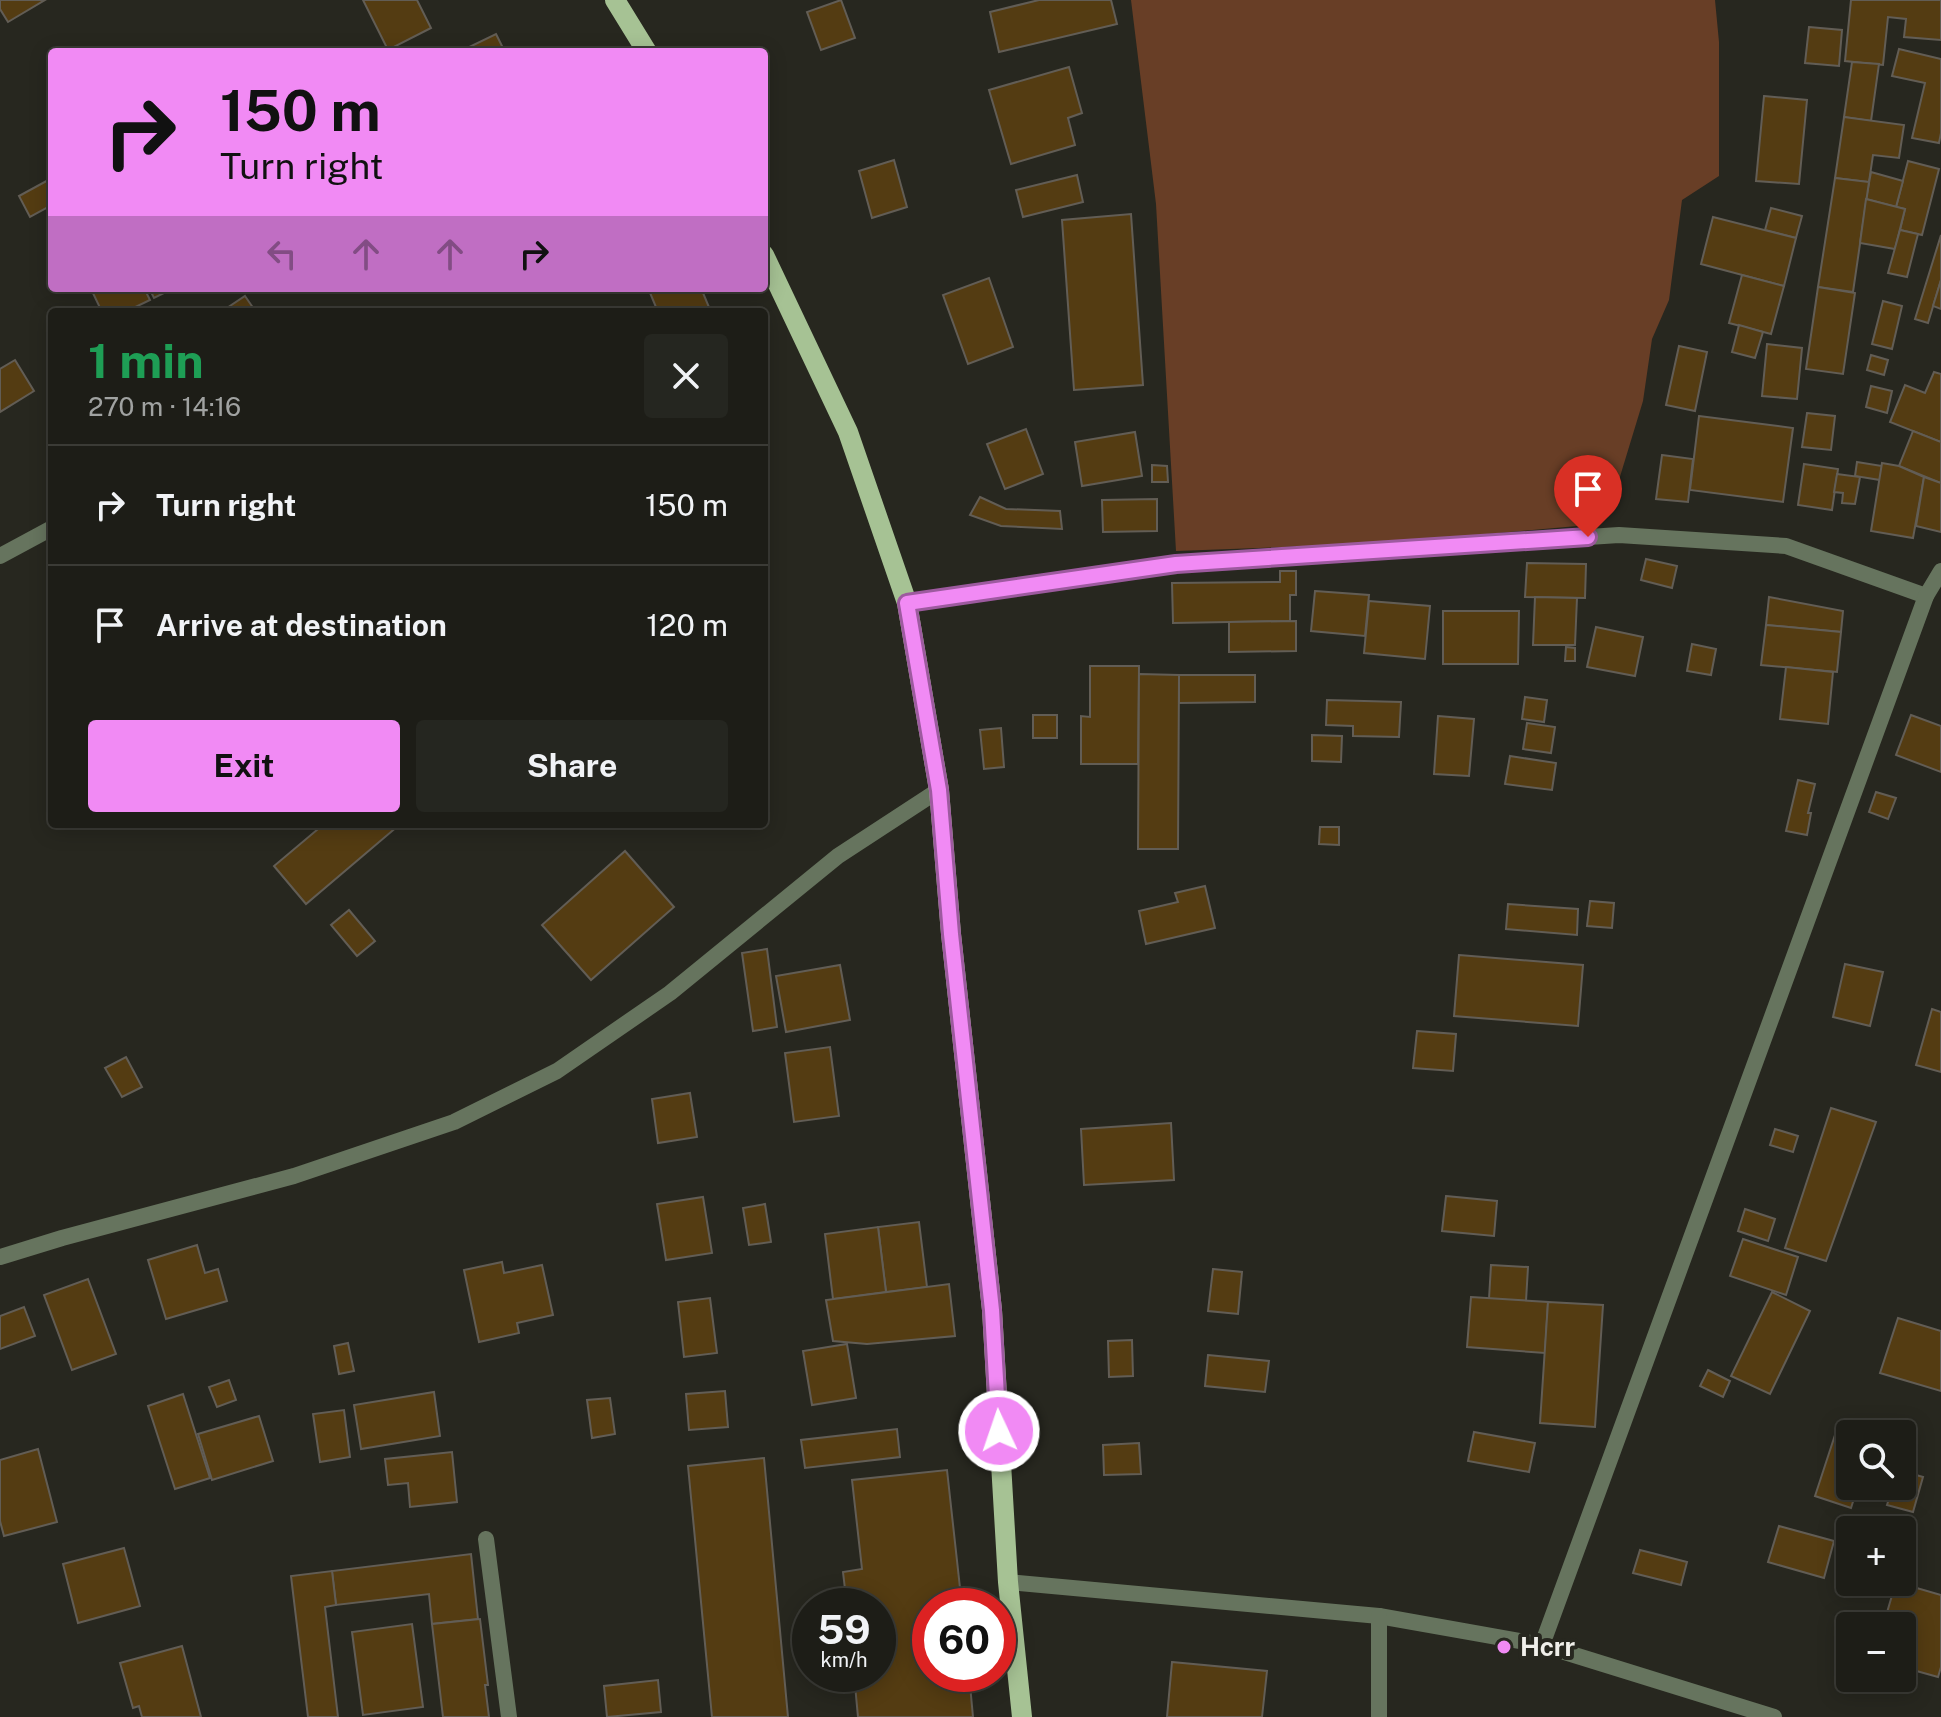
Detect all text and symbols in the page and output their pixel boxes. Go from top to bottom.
text: 150 m [220,78,381,144]
icon: right [88,80,192,184]
text: Turn right [220,145,383,187]
icon: left [260,232,304,276]
icon: ahead [344,232,388,276]
icon: ahead [428,232,472,276]
icon: right [512,232,556,276]
text: 1 min [88,332,204,389]
button: close [644,334,728,418]
text: 270 m · 14:16 [88,391,241,422]
pin [1554,455,1622,537]
icon: arrive [1566,467,1610,511]
icon: right [88,483,132,527]
text: Turn right [156,487,296,523]
text: 150 m [645,487,728,523]
icon: arrive [88,603,132,647]
text: Arrive at destination [156,607,447,643]
text: 120 m [646,607,728,643]
button: Exit [88,720,400,812]
button: Share [416,720,728,812]
position arrow [957,1389,1041,1473]
map controls [1836,1420,1916,1692]
button: search [1836,1420,1916,1500]
button: + [1836,1516,1916,1596]
speed limit sign: 60 [912,1588,1016,1692]
text: 59 [817,1606,871,1653]
button: − [1836,1612,1916,1692]
place label: Hcrr [1520,1631,1576,1662]
marker: Hcrr [1495,1638,1513,1656]
text: km/h [820,1648,868,1672]

